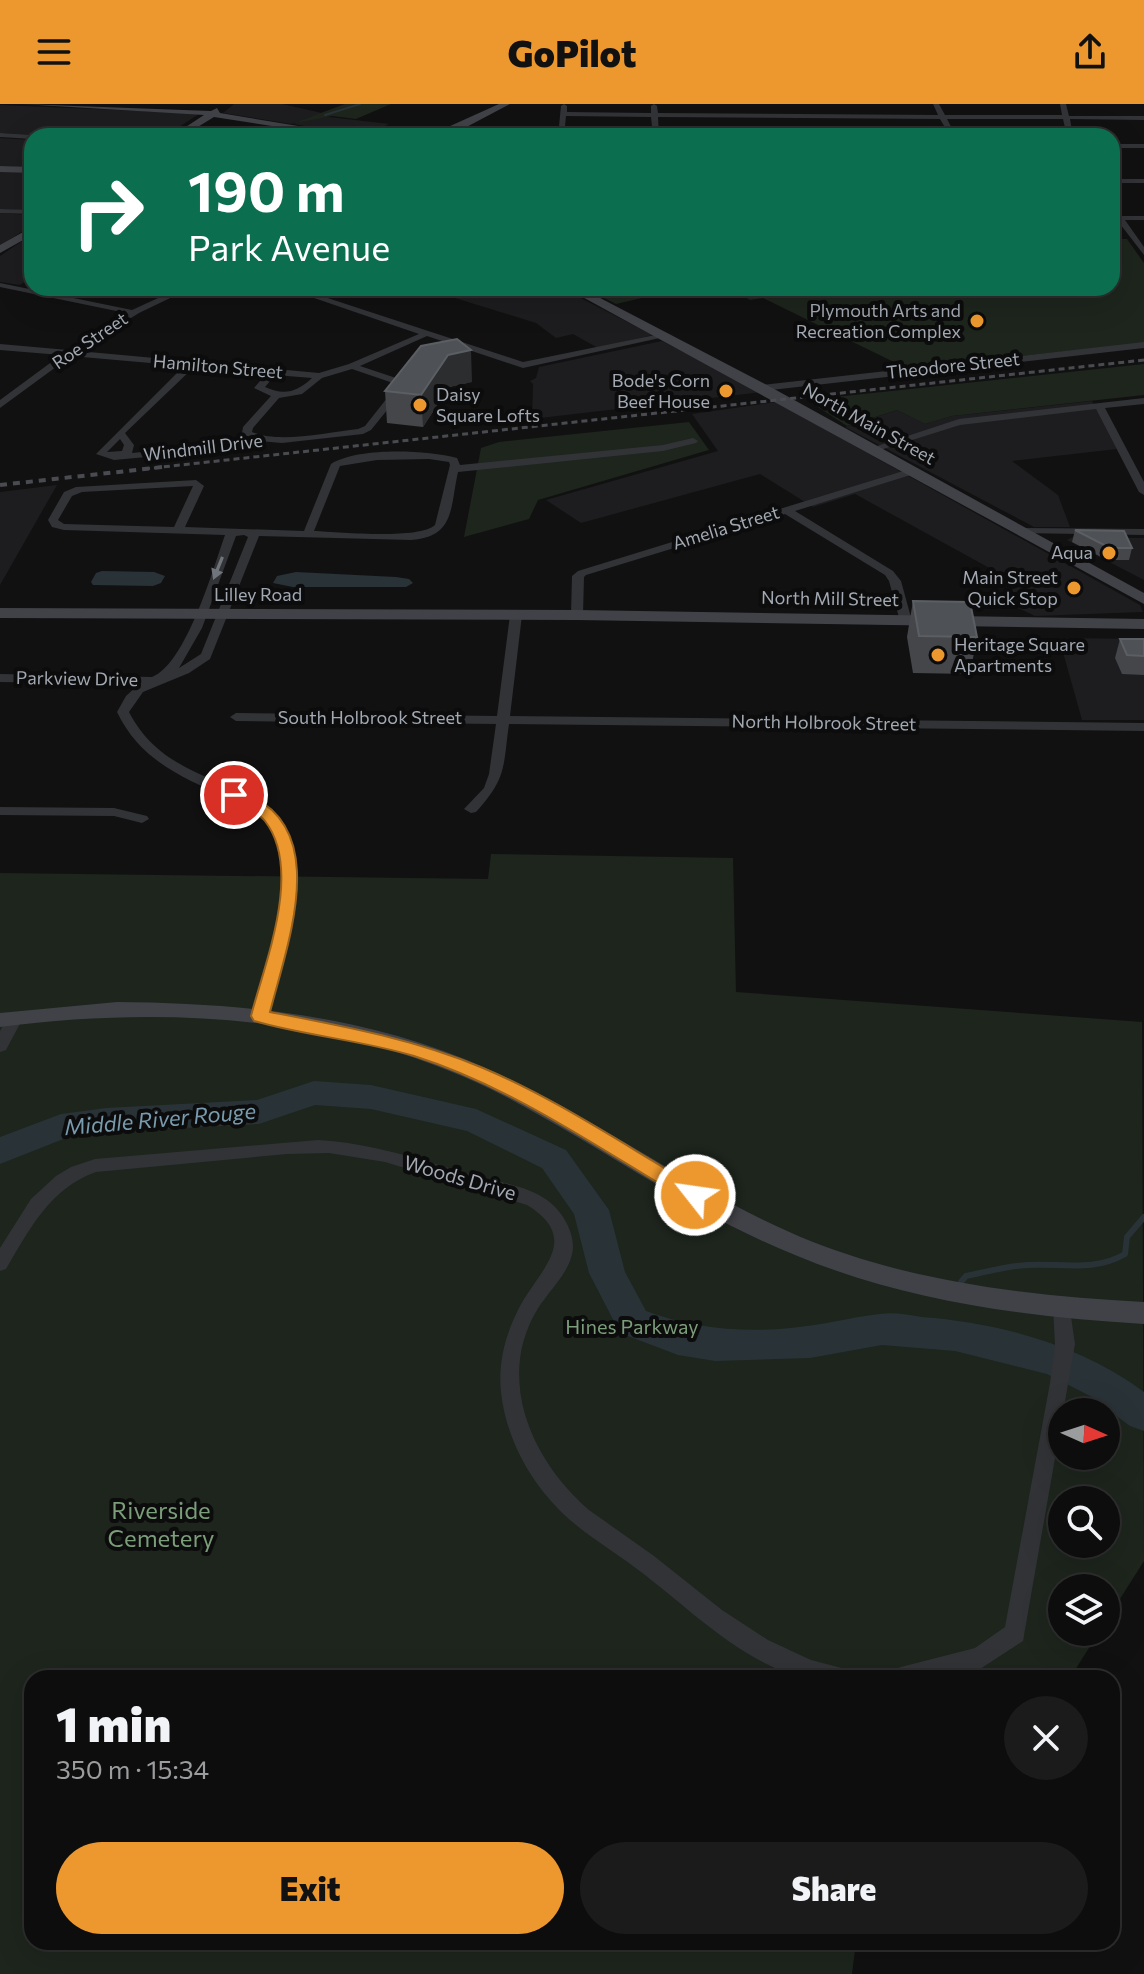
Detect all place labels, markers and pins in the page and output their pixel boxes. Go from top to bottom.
place label: Plymouth Arts and Recreation Complex [796,299,961,342]
marker: Plymouth Arts and Recreation Complex [968,312,986,330]
place label: Bode's Corn Beef House [612,369,710,412]
marker: Bode's Corn Beef House [717,382,735,400]
place label: Daisy Square Lofts [436,383,540,426]
marker: Daisy Square Lofts [411,396,429,414]
place label: Aqua [1051,541,1093,563]
marker: Aqua [1100,544,1118,562]
place label: Main Street Quick Stop [962,566,1058,609]
marker: Main Street Quick Stop [1065,579,1083,597]
place label: Heritage Square Apartments [954,633,1085,676]
marker: Heritage Square Apartments [929,646,947,664]
pin [200,761,268,829]

